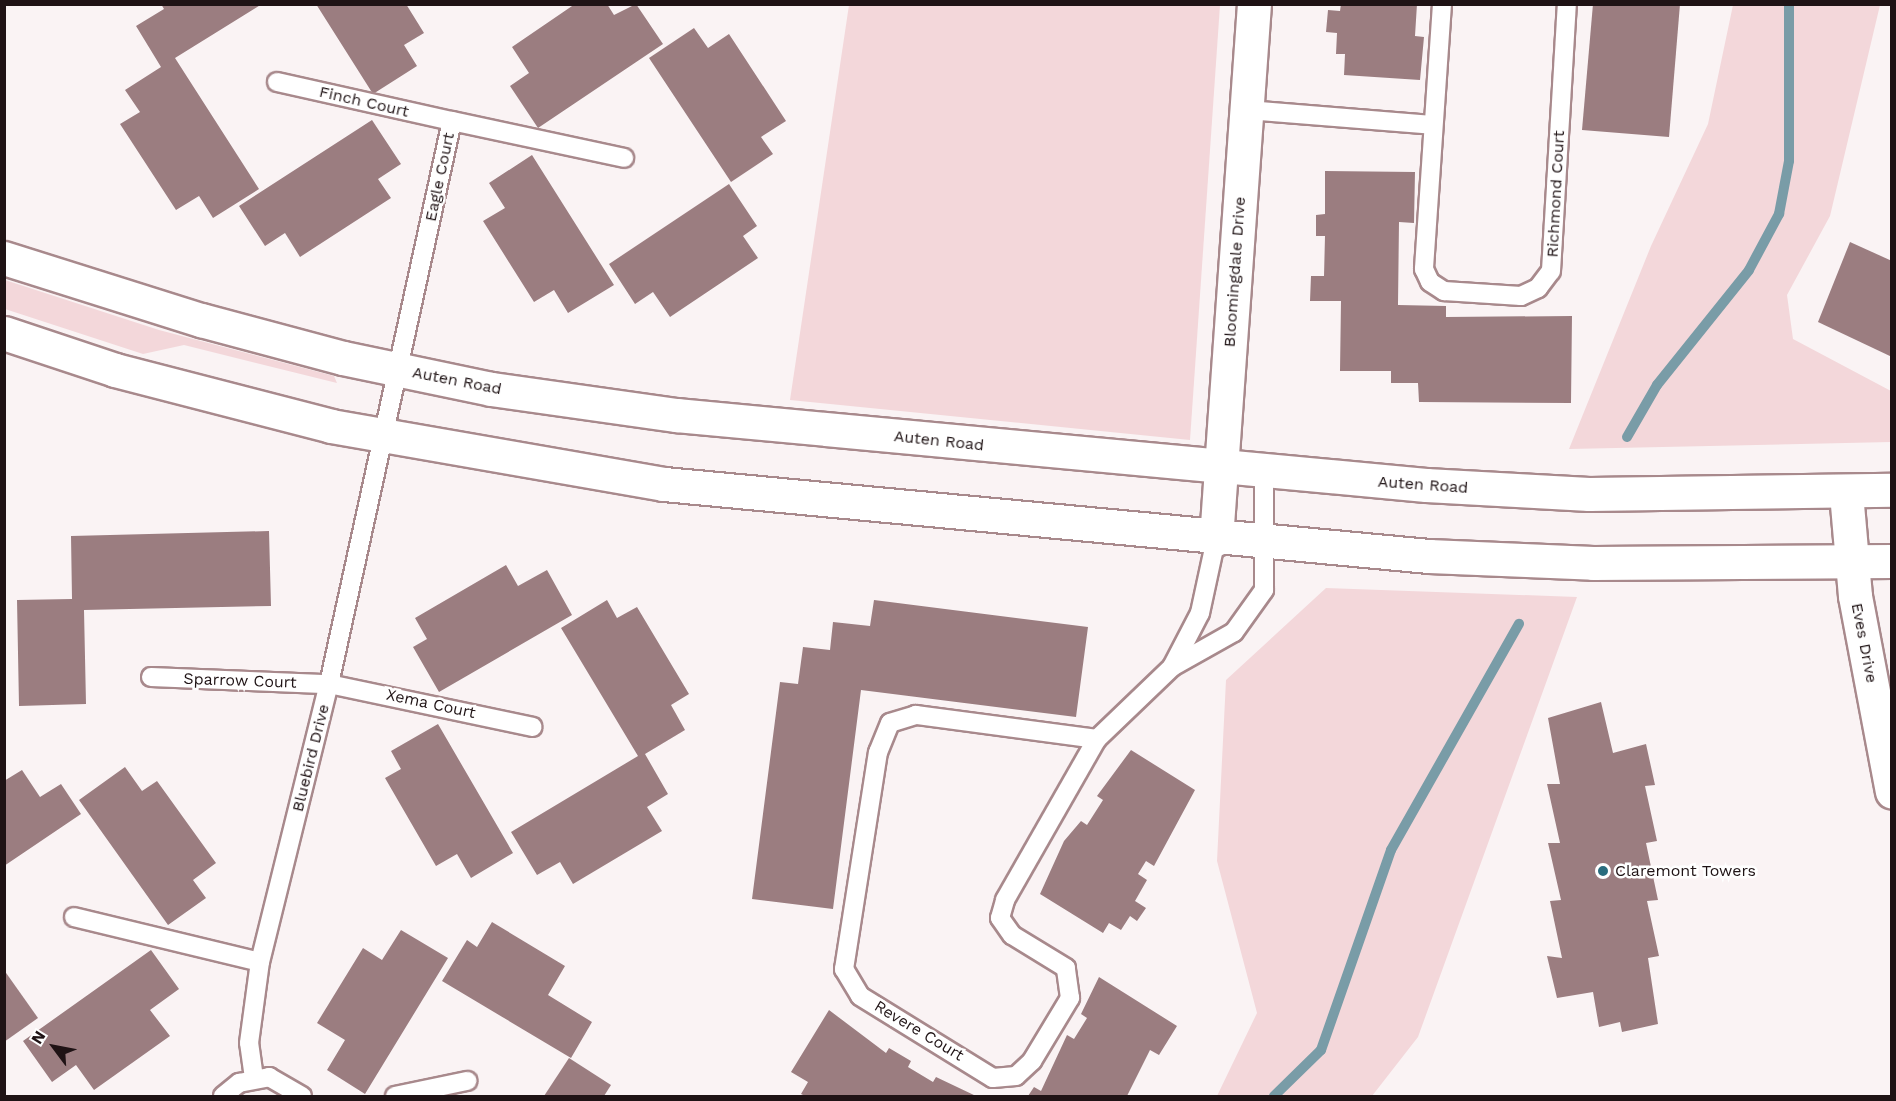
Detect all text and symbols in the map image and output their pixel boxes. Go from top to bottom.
street label: Finch Court [317,82,411,122]
street label: Richmond Court [1543,130,1569,258]
street label: Eagle Court [421,131,459,223]
street label: Bloomingdale Drive [1220,196,1250,348]
street label: Auten Road [411,363,503,399]
street label: Auten Road [893,427,985,455]
street label: Auten Road [1377,472,1469,498]
street label: Eves Drive [1847,601,1881,685]
street label: Sparrow Court [183,669,297,693]
street label: Xema Court [384,685,478,723]
street label: Bluebird Drive [288,702,334,814]
place label: Claremont Towers [1615,861,1756,881]
marker: Claremont Towers [1596,864,1610,878]
street label: Revere Court [871,997,967,1065]
north arrow [24,1017,84,1077]
text: N [27,1027,50,1047]

